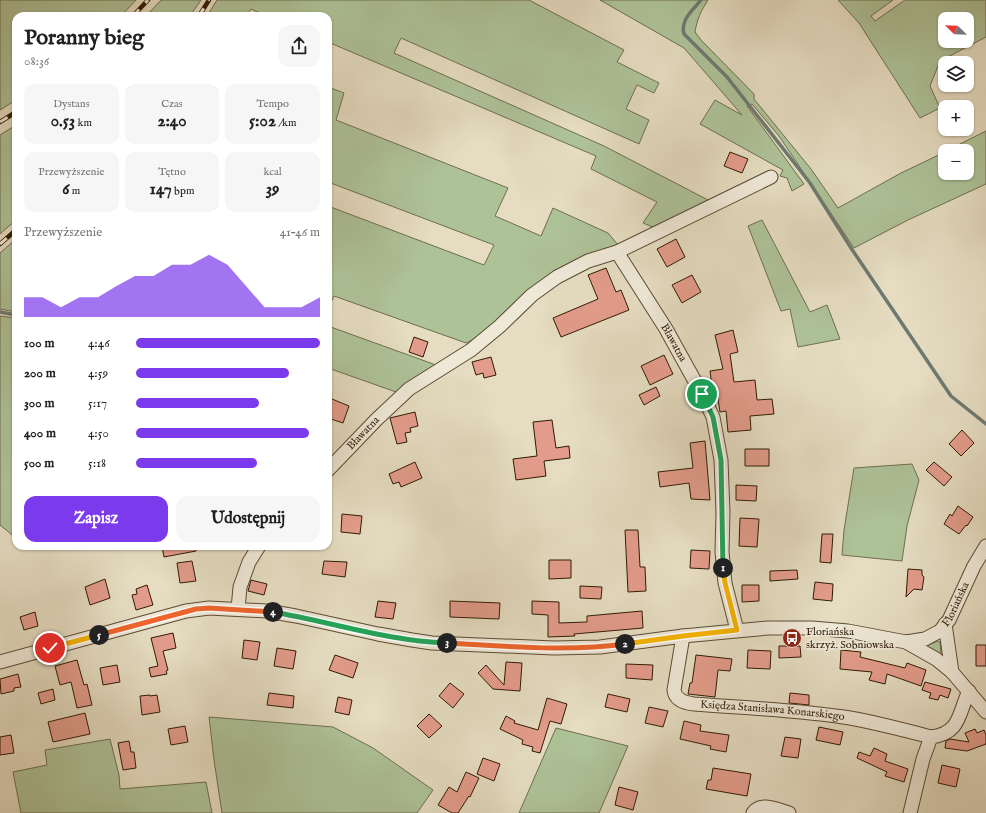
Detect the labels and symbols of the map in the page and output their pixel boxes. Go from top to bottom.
north arrow [938,12,974,48]
street label: Bławatna [657,321,690,364]
pin [685,377,719,411]
street label: Bławatna [344,413,383,453]
pin: 1 [713,558,733,578]
street label: Floriańska [939,580,973,630]
pin: 4 [263,602,283,622]
pin: 5 [89,625,109,645]
place label: Floriańska skrzyż. Sobniowska [806,625,894,652]
bus stop icon: Floriańska skrzyż. Sobniowska [781,627,803,649]
pin [33,631,67,665]
pin: 3 [437,633,457,653]
pin: 2 [615,634,635,654]
street label: Księdza Stanisława Konarskiego [700,697,846,724]

